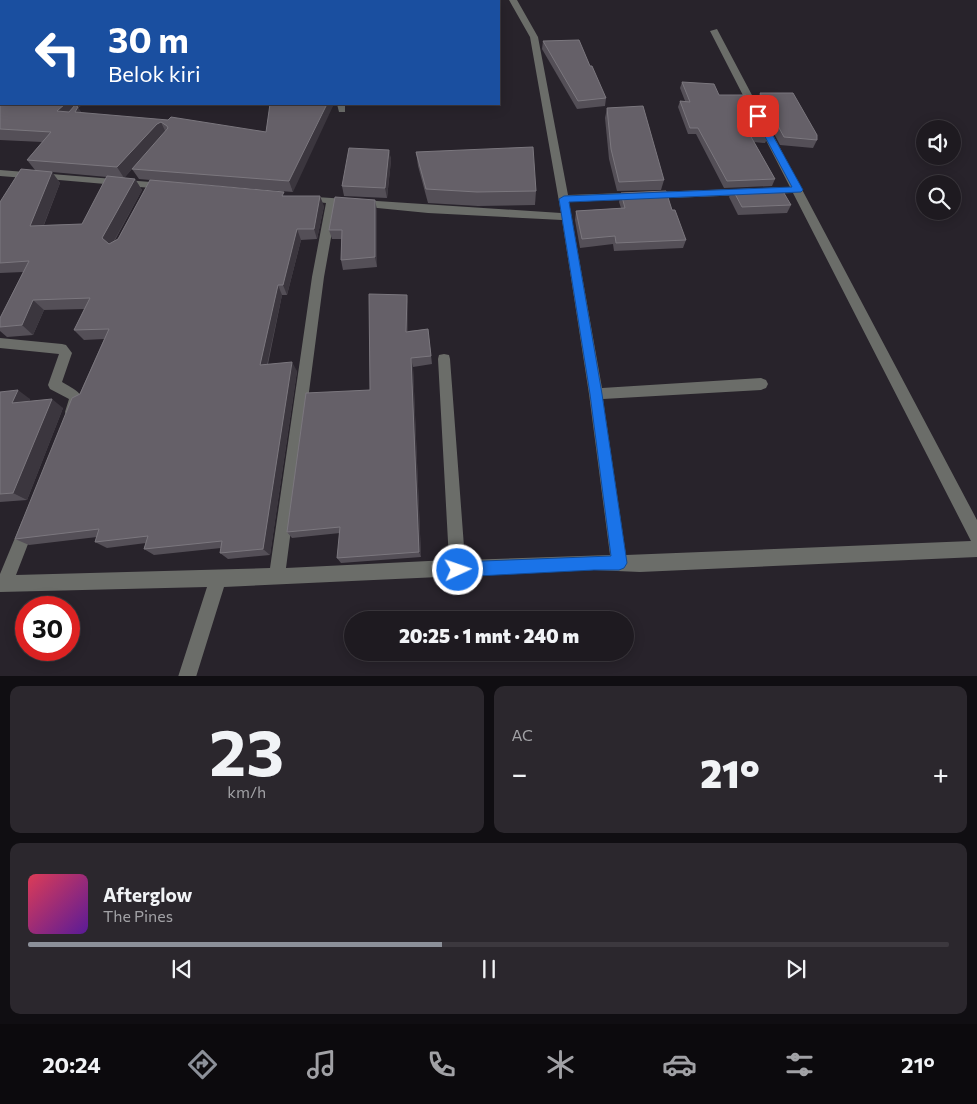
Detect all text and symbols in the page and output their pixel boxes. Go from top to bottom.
text: 30 m [108,17,189,60]
icon: left [25,20,90,85]
text: Belok kiri [108,60,201,87]
pin [737,95,779,137]
icon: arrive [744,102,772,130]
map controls [916,120,961,220]
button: sound [916,120,961,165]
button: search [916,175,961,220]
position arrow [431,543,483,595]
speed limit sign: 30 [15,596,80,661]
text: 20:25 · 1 mnt · 240 m [399,624,579,647]
text: 23 [209,710,284,789]
text: AC [512,725,533,744]
text: 21° [700,749,760,796]
text: − [512,756,527,790]
text: + [933,756,949,790]
text: km/h [227,782,266,801]
text: Afterglow [103,883,192,906]
text: The Pines [103,906,173,925]
icon: previous [168,955,196,983]
icon: pause [475,955,503,983]
icon: next [782,955,810,983]
icon: directions [185,1047,220,1082]
icon: music [304,1047,339,1082]
icon: phone [424,1047,459,1082]
icon: climate [543,1047,578,1082]
icon: car [662,1047,697,1082]
icon: filters [782,1047,817,1082]
text: 20:24 [42,1051,101,1078]
text: 21° [901,1051,935,1078]

